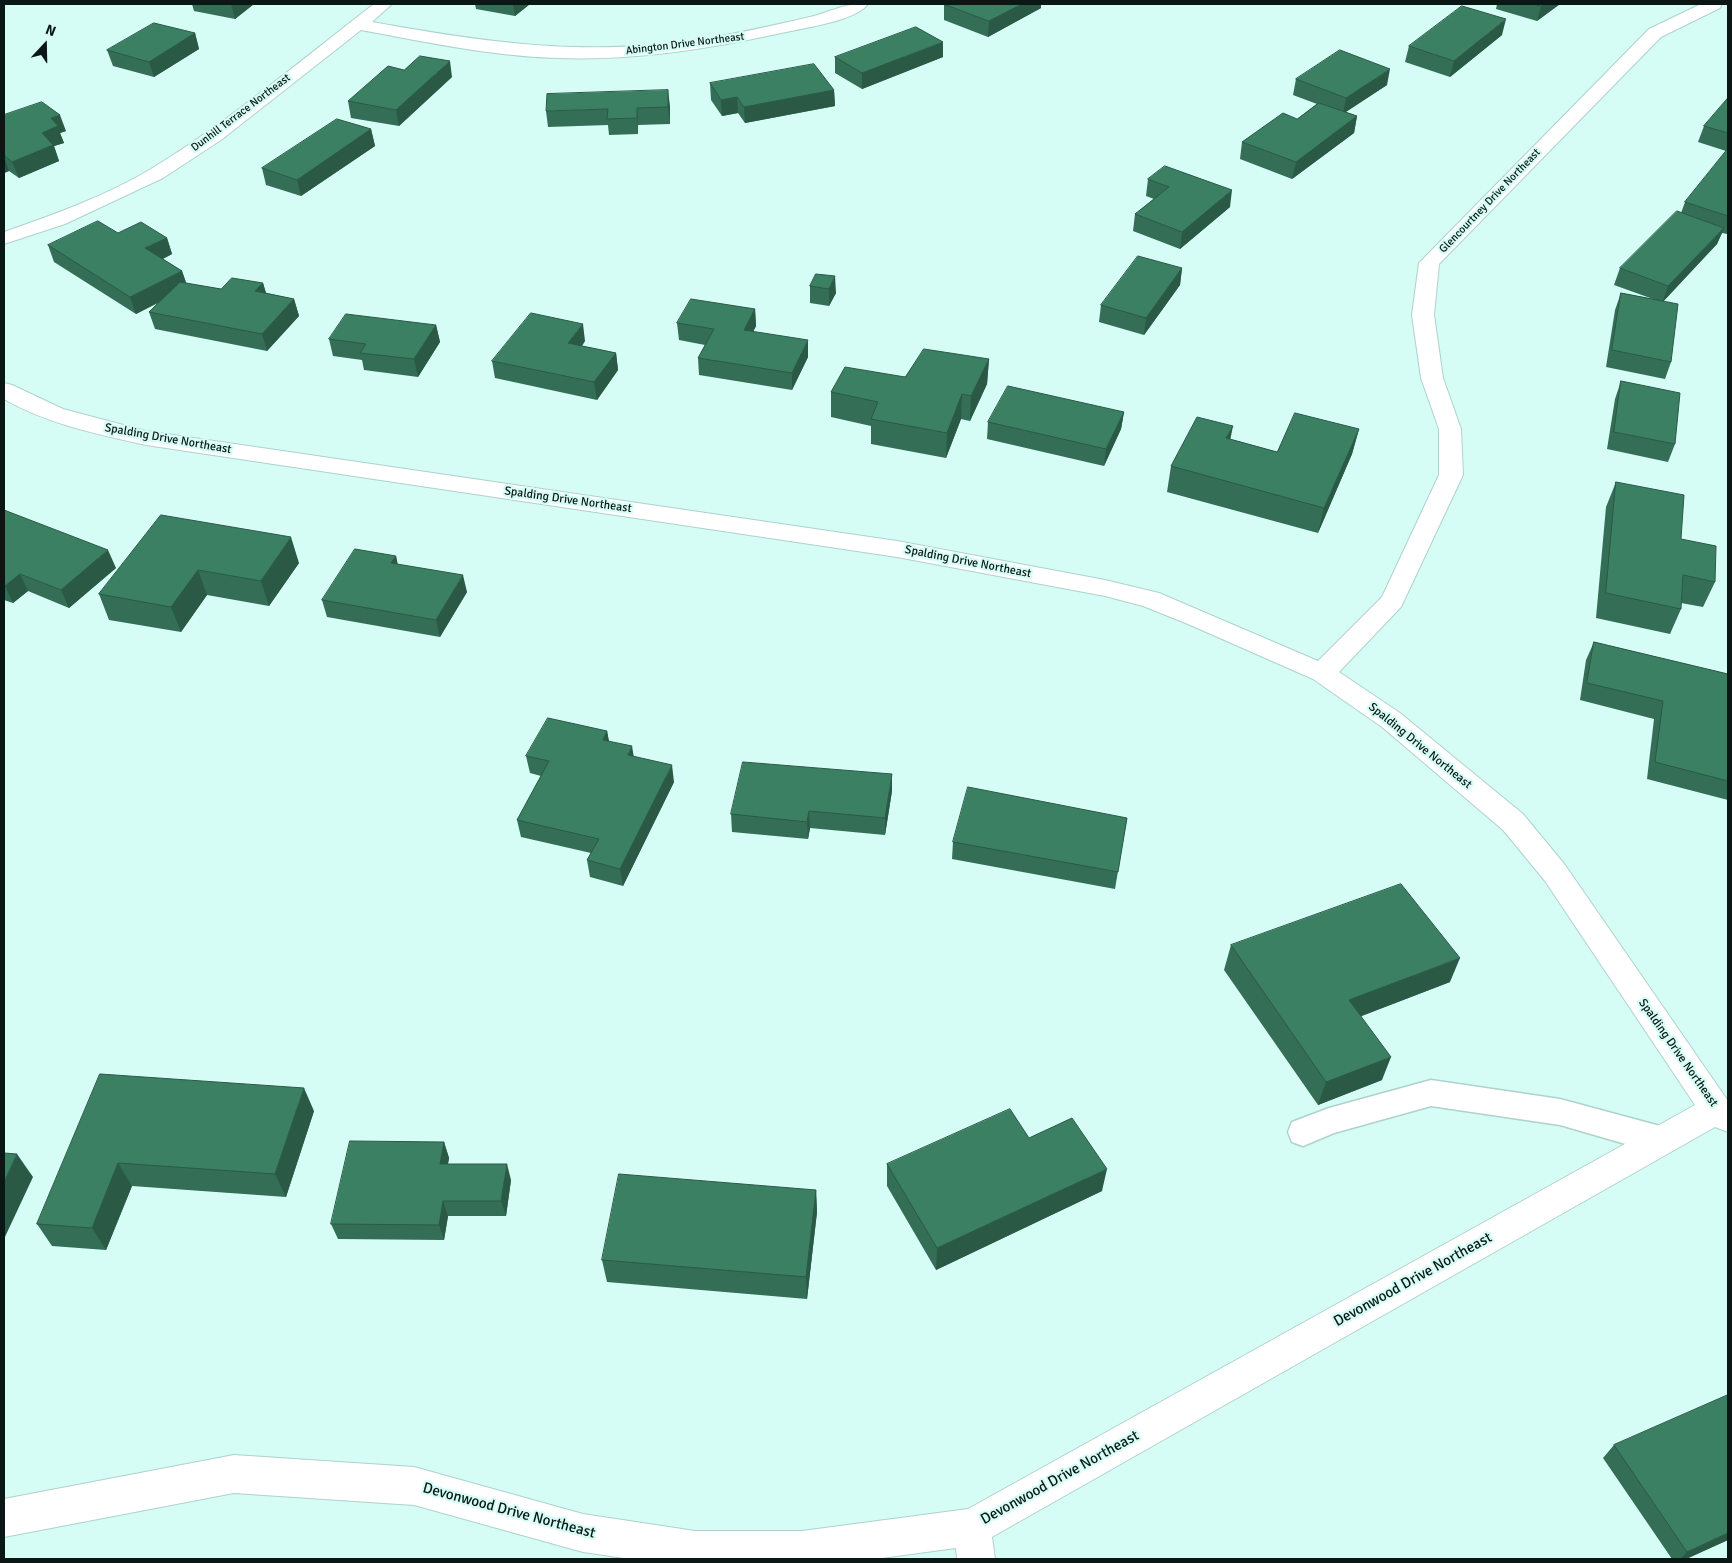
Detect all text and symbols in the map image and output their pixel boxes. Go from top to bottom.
north arrow [20,20,70,70]
text: N [43,21,58,40]
street label: Abington Drive Northeast [625,30,745,58]
street label: Dunhill Terrace Northeast [189,71,293,155]
street label: Glencourtney Drive Northeast [1437,146,1543,256]
street label: Spalding Drive Northeast [103,421,233,457]
street label: Spalding Drive Northeast [503,484,633,516]
street label: Spalding Drive Northeast [904,543,1032,581]
street label: Spalding Drive Northeast [1366,700,1474,792]
street label: Spalding Drive Northeast [1635,996,1721,1110]
street label: Devonwood Drive Northeast [1331,1229,1495,1331]
street label: Devonwood Drive Northeast [978,1427,1142,1529]
street label: Devonwood Drive Northeast [421,1479,597,1543]

